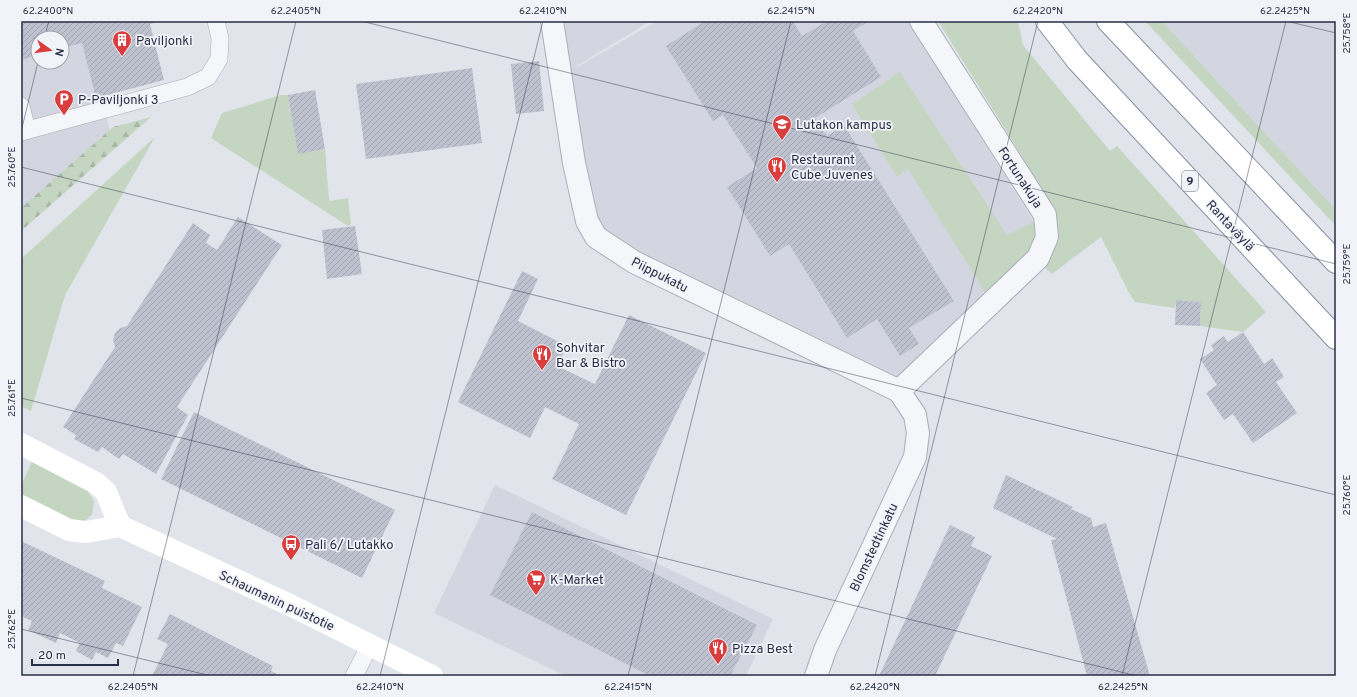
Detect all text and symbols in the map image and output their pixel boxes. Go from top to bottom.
text: 62.2400°N [23,5,73,18]
text: 62.2405°N [271,5,321,18]
text: 62.2410°N [519,5,567,18]
text: 62.2415°N [767,5,815,18]
text: 62.2420°N [1013,5,1063,18]
text: 62.2425°N [1260,5,1310,18]
text: 25.758°E [1341,12,1354,54]
building icon: Paviljonki [111,29,133,57]
north arrow [30,30,70,70]
place label: Paviljonki [136,34,193,50]
text: N [51,47,66,58]
parking icon: P-Paviljonki 3 [53,88,75,116]
place label: P-Paviljonki 3 [78,93,159,109]
school or university icon: Lutakon kampus [771,113,793,141]
place label: Lutakon kampus [796,118,892,134]
street label: Fortunakuja [994,145,1045,212]
text: 25.760°E [6,147,19,187]
place label: Restaurant Cube Juvenes [791,153,873,184]
restaurant icon: Restaurant Cube Juvenes [766,155,788,183]
road number: 9 [1182,171,1198,191]
street label: Rantaväylä [1202,197,1257,255]
text: 25.759°E [1341,244,1354,284]
street label: Piippukatu [628,255,690,297]
place label: Sohvitar Bar & Bistro [556,341,626,372]
restaurant icon: Sohvitar Bar & Bistro [531,343,553,371]
text: 25.761°E [6,379,19,417]
text: 25.760°E [1341,475,1354,515]
street label: Blomstedtinkatu [847,501,902,595]
bus stop icon: Pali 6/ Lutakko [280,533,302,561]
place label: Pali 6/ Lutakko [305,538,394,554]
street label: Schaumanin puistotie [216,568,336,636]
supermarket icon: K-Market [525,568,547,596]
place label: K-Market [550,573,604,589]
text: 25.762°E [6,609,19,649]
restaurant icon: Pizza Best [707,637,729,665]
scale bar [32,641,118,667]
place label: Pizza Best [732,642,793,658]
text: 20 m [38,648,66,664]
text: 62.2405°N [108,681,158,694]
text: 62.2410°N [356,681,404,694]
text: 62.2415°N [604,681,652,694]
text: 62.2420°N [850,681,900,694]
text: 62.2425°N [1098,681,1148,694]

